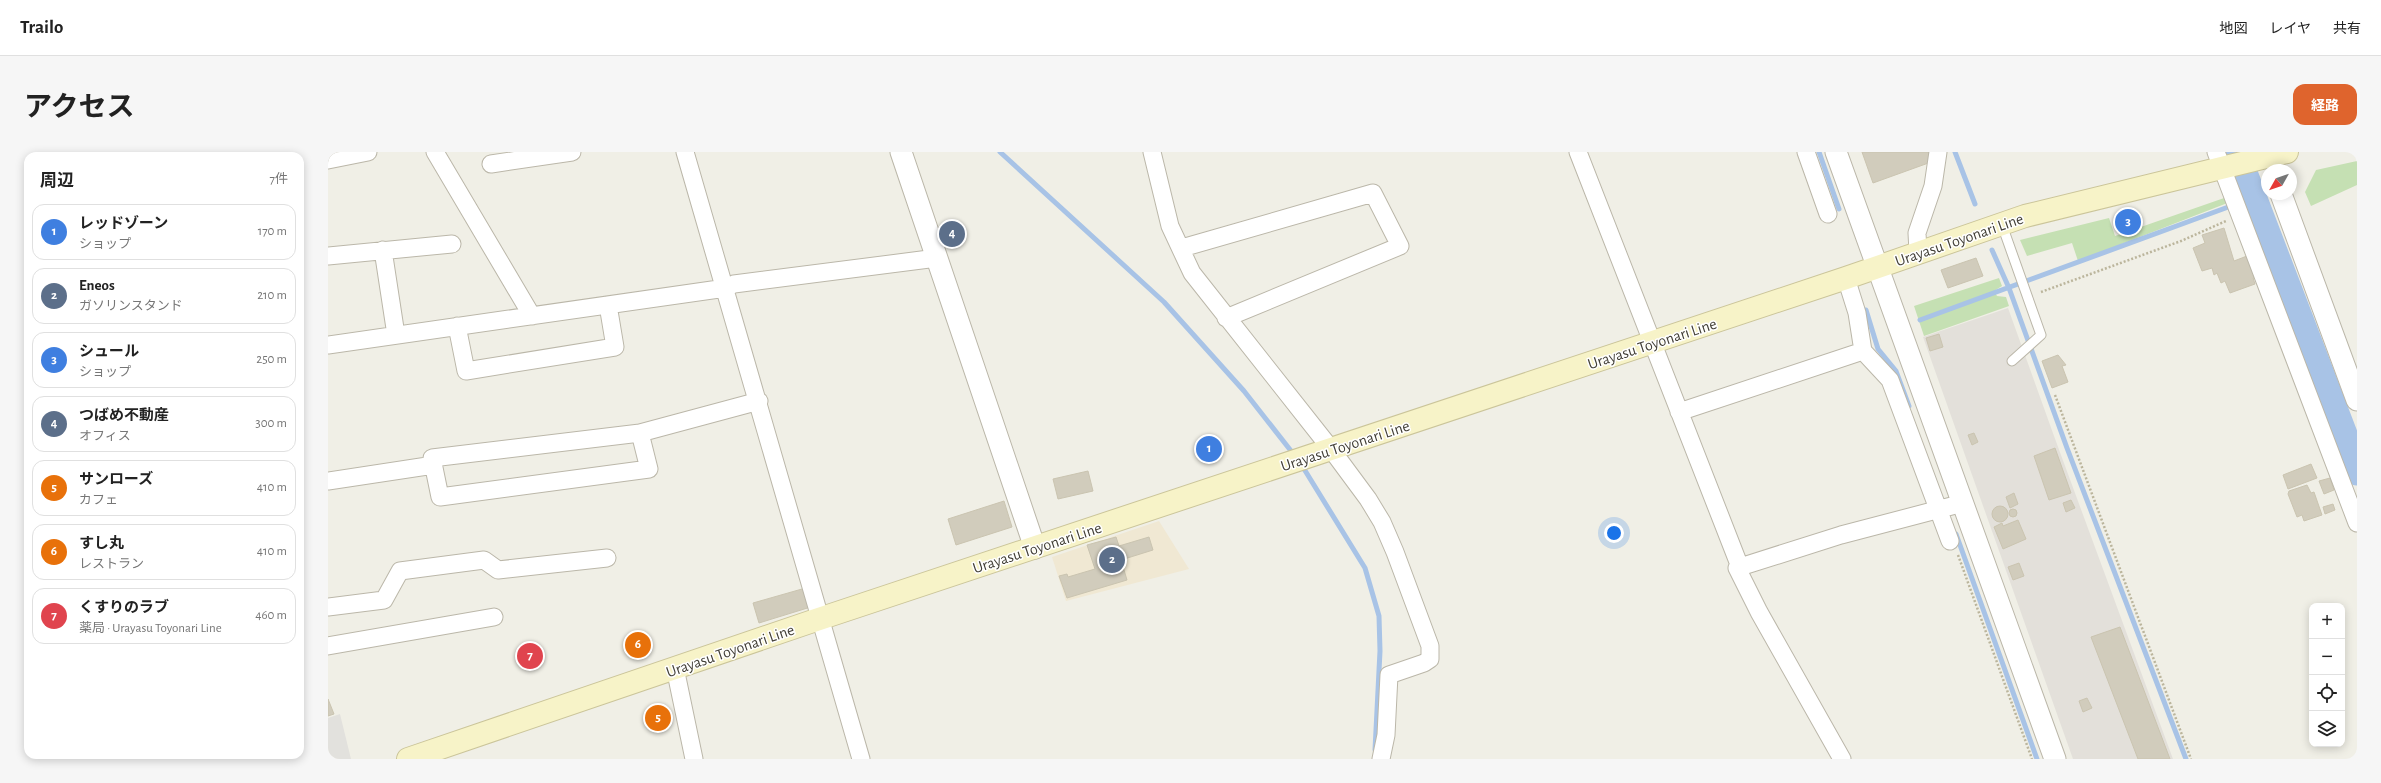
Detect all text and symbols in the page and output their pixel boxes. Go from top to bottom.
text: Trailo [20,18,63,37]
text: 地図 [2219,22,2247,36]
text: レイヤ [2269,22,2311,36]
text: 共有 [2333,22,2361,36]
button: 経路 [2293,84,2357,125]
text: アクセス [24,94,135,122]
north arrow [2261,164,2297,200]
text: 周辺 [40,172,74,189]
text: 7件 [270,173,288,186]
pin: 3 [2115,207,2141,237]
street label: Urayasu Toyonari Line [1893,210,2026,270]
text: レッドゾーン [79,216,168,231]
pin: 4 [939,219,965,249]
text: 1 [52,225,56,238]
text: 170 m [258,225,287,238]
text: ショップ [79,238,131,251]
text: Eneos [79,278,115,293]
text: 2 [51,289,57,302]
text: 210 m [257,289,287,302]
text: ガソリンスタンド [79,300,183,313]
street label: Urayasu Toyonari Line [1586,316,1719,373]
text: シュール [79,344,139,359]
text: 3 [51,353,57,366]
text: 250 m [256,353,287,366]
text: ショップ [79,366,131,379]
text: つばめ不動産 [79,408,169,423]
text: 4 [51,417,57,430]
text: 300 m [255,417,287,430]
street label: Urayasu Toyonari Line [1279,418,1412,475]
text: オフィス [79,430,131,443]
pin: 1 [1196,434,1222,464]
text: サンローズ [79,472,153,487]
text: 5 [51,481,57,494]
text: 410 m [257,481,287,494]
text: カフェ [79,494,118,507]
street label: Urayasu Toyonari Line [971,520,1104,577]
your location [1604,523,1624,543]
text: すし丸 [79,536,124,551]
text: 6 [51,545,57,558]
text: 410 m [257,545,287,558]
pin: 2 [1099,545,1125,575]
text: レストラン [79,558,144,571]
text: くすりのラブ [79,600,169,615]
map controls [2309,603,2345,747]
button: + [2309,603,2345,639]
text: 7 [51,609,57,622]
text: 460 m [255,609,287,622]
street label: Urayasu Toyonari Line [664,621,797,681]
text: 薬局 · Urayasu Toyonari Line [79,622,222,635]
pin: 6 [625,630,651,660]
button: − [2309,639,2345,675]
pin: 7 [517,641,543,671]
button: locate [2309,675,2345,711]
pin: 5 [645,703,671,733]
button: layers [2309,711,2345,747]

